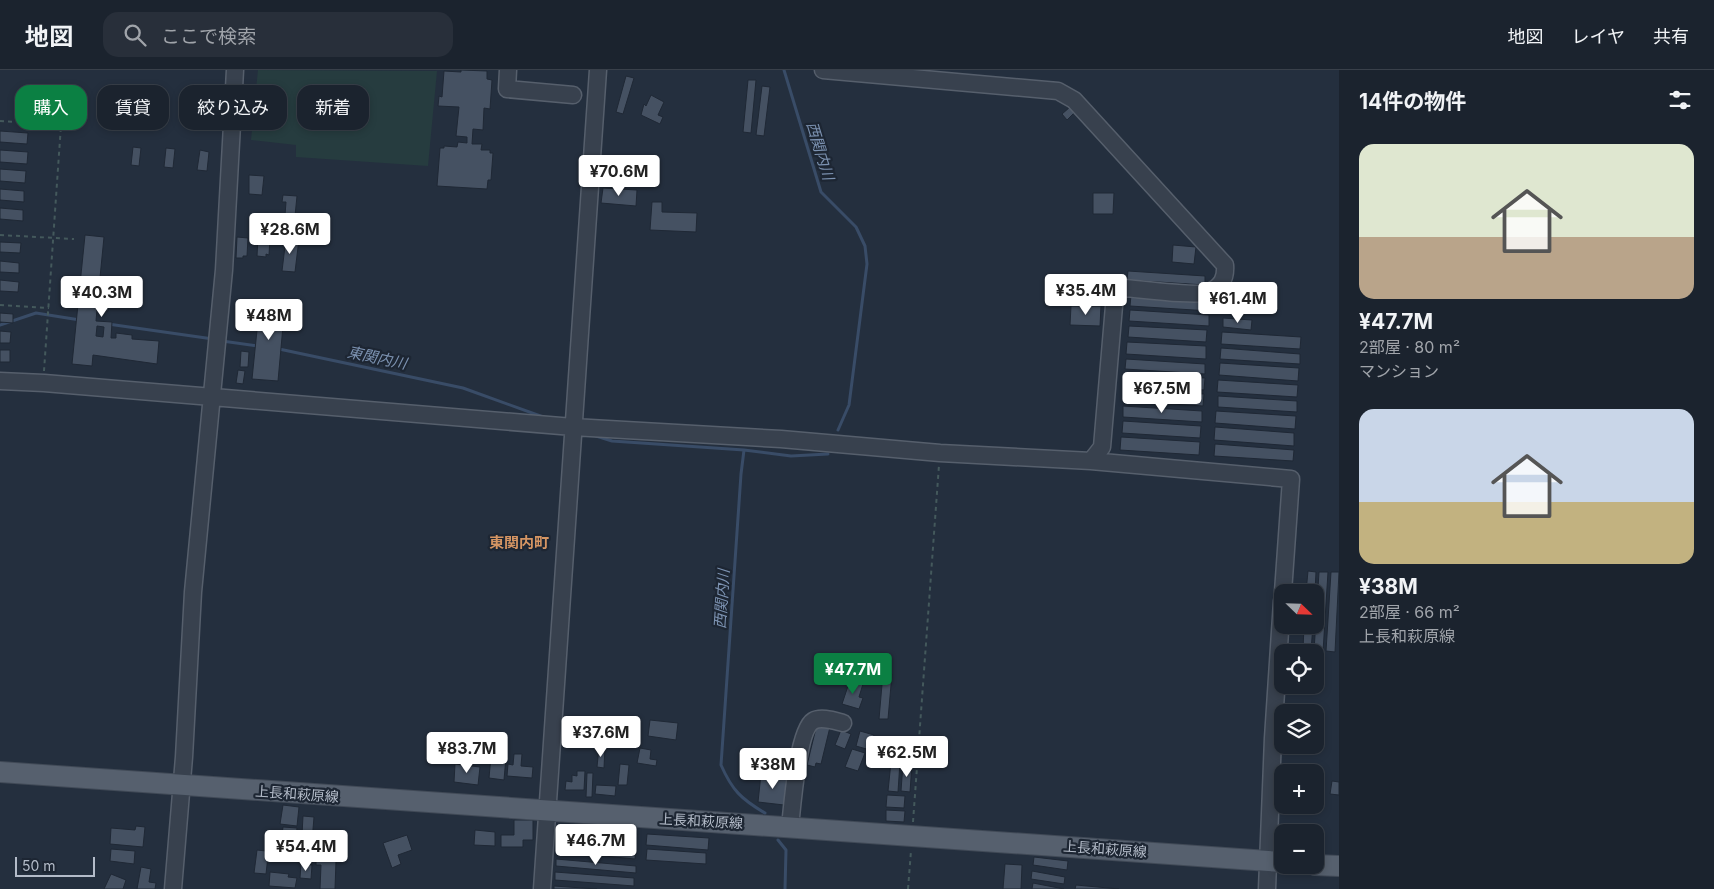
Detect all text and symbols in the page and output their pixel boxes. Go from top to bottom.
search box [103,12,453,57]
icon: search [121,21,149,49]
text: 地図 [25,22,73,51]
text: ここで検索 [161,25,256,48]
text: 地図 [1508,26,1544,47]
text: レイヤ [1572,26,1625,47]
text: 共有 [1653,26,1689,47]
chip: 購入 [15,85,87,130]
chip: 賃貸 [97,85,169,130]
chip: 絞り込み [179,85,287,130]
chip: 新着 [297,85,369,130]
icon: filters [1666,86,1694,114]
text: 14件の物件 [1359,89,1466,114]
water label: 西関内川 [803,119,839,184]
pin: ¥70.6M [578,154,660,197]
text: ¥70.6M [590,161,648,181]
icon: home [1482,176,1572,266]
pin: ¥28.6M [249,212,331,255]
text: ¥28.6M [260,219,320,239]
pin: ¥35.4M [1045,274,1127,316]
pin: ¥40.3M [61,276,143,318]
text: ¥35.4M [1056,280,1116,300]
text: ¥40.3M [72,282,132,302]
pin: ¥61.4M [1197,282,1279,324]
text: ¥61.4M [1209,288,1267,308]
pin: ¥48M [239,298,299,341]
text: ¥48M [246,305,292,325]
text: ¥47.7M [1359,309,1433,334]
text: 2部屋 · 80 m² [1359,337,1460,357]
water label: 東関内川 [346,342,410,373]
text: マンション [1359,361,1439,381]
pin: ¥67.5M [1121,372,1203,414]
text: ¥67.5M [1133,378,1191,398]
icon: home [1482,441,1572,531]
district label: 東関内町 [489,533,549,552]
water label: 西関内川 [710,566,733,630]
text: ¥38M [1359,574,1418,599]
north arrow [1274,584,1324,634]
map controls [1274,584,1324,874]
text: 2部屋 · 66 m² [1359,602,1460,622]
text: 上長和萩原線 [1359,626,1455,646]
button: locate [1274,644,1324,694]
pin: ¥47.7M [812,652,894,695]
text: ¥47.7M [825,659,881,679]
button: layers [1274,704,1324,754]
pin: ¥37.6M [560,716,642,758]
text: ¥37.6M [573,722,629,742]
pin: ¥83.7M [426,732,508,774]
pin: ¥62.5M [866,736,948,778]
text: ¥83.7M [438,738,496,758]
text: ¥62.5M [877,742,937,762]
pin: ¥38M [743,748,803,790]
text: ¥38M [751,754,795,774]
button: + [1274,764,1324,814]
street label: 上長和萩原線 [255,782,340,805]
street label: 上長和萩原線 [659,810,743,831]
pin: ¥46.7M [555,824,637,866]
button: − [1274,824,1324,874]
pin: ¥54.4M [265,830,347,872]
text: ¥46.7M [566,830,626,850]
text: ¥54.4M [276,836,336,856]
street label: 上長和萩原線 [1063,837,1148,860]
scale bar [15,854,95,877]
text: 50 m [22,857,56,874]

